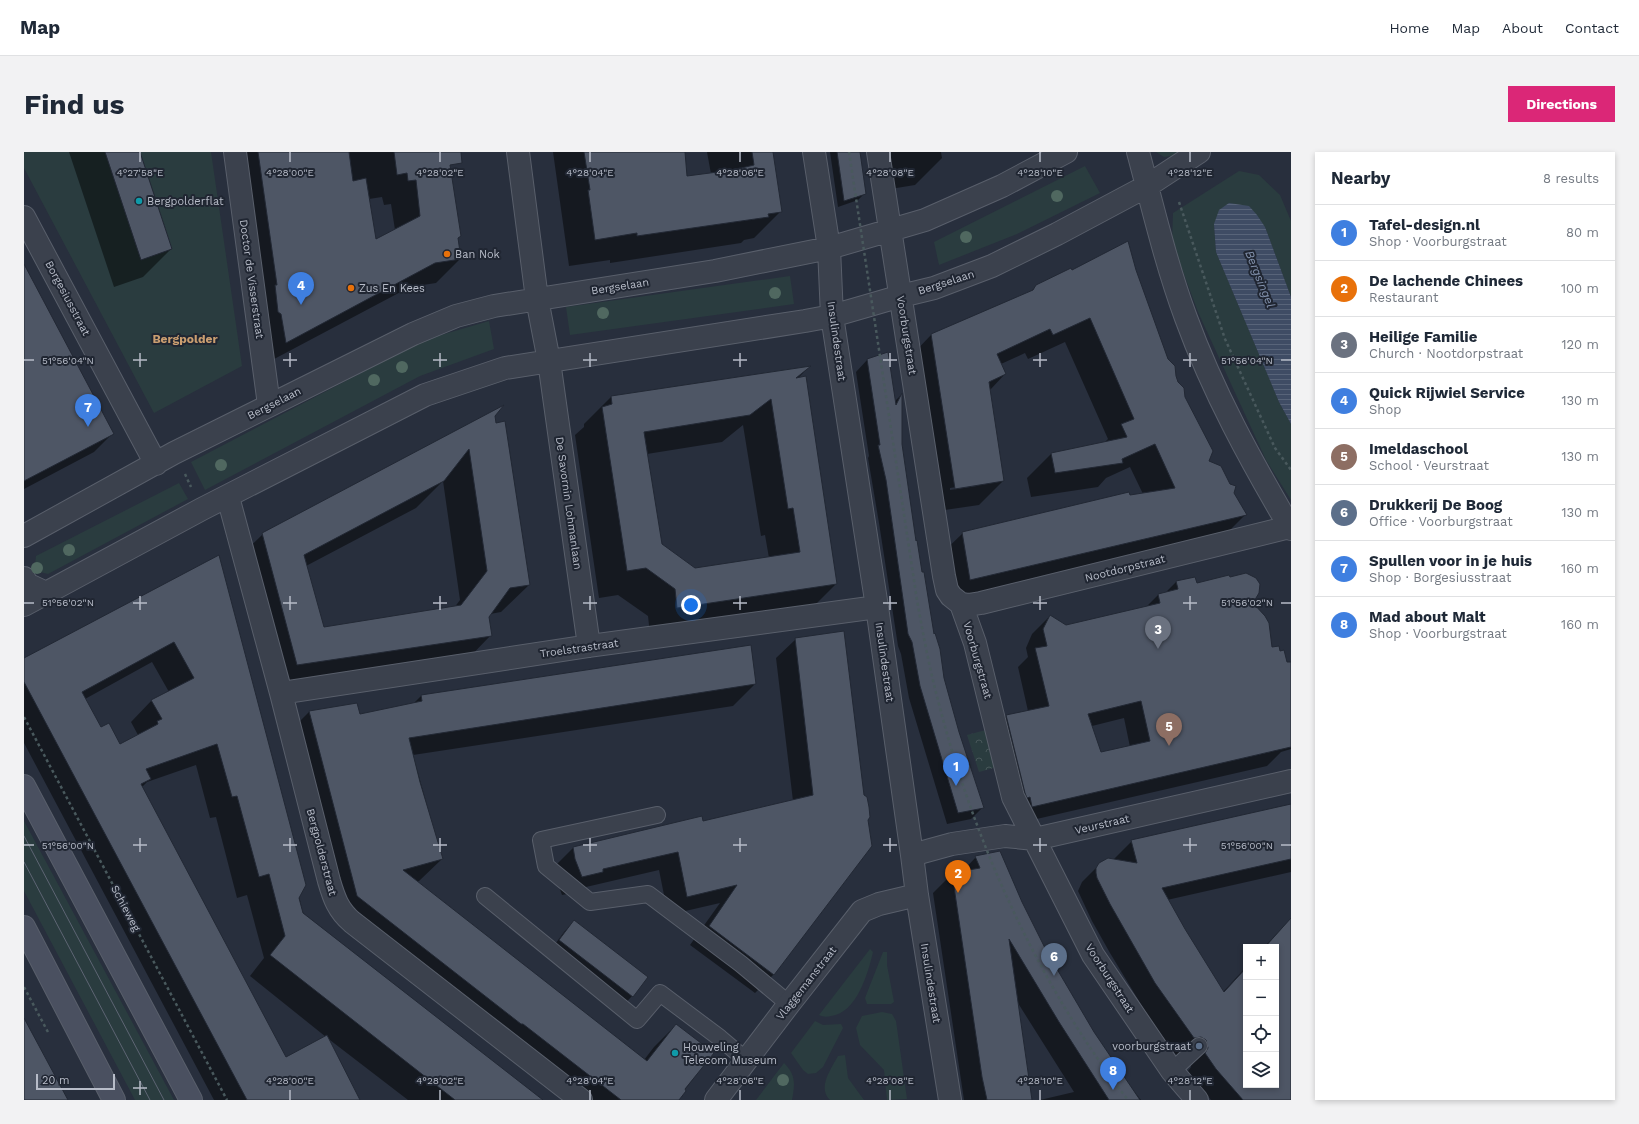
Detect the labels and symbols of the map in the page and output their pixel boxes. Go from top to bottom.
text: 4°27'58"E [117,167,163,178]
text: 4°28'00"E [266,167,314,178]
text: 4°28'02"E [416,167,464,178]
text: 4°28'04"E [566,167,614,178]
text: 4°28'06"E [716,167,764,178]
text: 4°28'08"E [866,167,914,178]
text: 4°28'10"E [1017,167,1063,178]
text: 4°28'12"E [1167,167,1213,178]
place label: Bergpolderflat [147,195,224,208]
marker: Bergpolderflat [134,196,144,206]
street label: Doctor de Visserstraat [237,219,266,340]
place label: Ban Nok [455,248,500,261]
water label: Bergsingel [1242,248,1278,310]
marker: Ban Nok [442,249,452,259]
street label: Borgesiusstraat [42,258,93,338]
street label: Bergselaan [916,267,976,298]
pin: 4 [288,272,314,305]
street label: Bergselaan [590,276,650,297]
place label: Zus En Kees [359,282,425,295]
marker: Zus En Kees [346,283,356,293]
street label: Voorburgstraat [894,295,919,376]
street label: Insulindestraat [824,300,849,382]
district label: Bergpolder [152,332,218,346]
text: 51°56'04"N [42,355,94,366]
text: 51°56'04"N [1221,355,1273,366]
street label: Bergselaan [245,384,303,422]
pin: 7 [75,394,101,427]
street label: De Savornin Lohmanlaan [553,436,584,570]
street label: Nootdorpstraat [1084,552,1167,585]
your location [681,595,701,615]
text: 51°56'02"N [42,597,94,608]
text: 51°56'02"N [1221,597,1273,608]
pin: 3 [1145,616,1171,649]
street label: Voorburgstraat [960,620,995,701]
street label: Insulindestraat [872,621,897,703]
street label: Troelstrastraat [539,637,620,660]
pin: 5 [1156,713,1182,746]
pin: 1 [943,753,969,786]
street label: Bergpolderstraat [304,807,339,897]
street label: Veurstraat [1074,812,1131,837]
text: 51°56'00"N [42,840,94,851]
text: 51°56'00"N [1221,840,1273,851]
pin: 2 [945,860,971,893]
street label: Schieweg [108,883,143,934]
street label: Voorburgstraat [1082,941,1137,1016]
street label: Insulindestraat [918,942,943,1024]
pin: 6 [1041,943,1067,976]
street label: Vlaggemanstraat [774,944,839,1023]
place label: voorburgstraat [1112,1040,1191,1053]
place label: Houweling Telecom Museum [683,1041,777,1067]
marker: voorburgstraat [1194,1041,1204,1051]
marker: Houweling Telecom Museum [670,1048,680,1058]
pin: 8 [1100,1057,1126,1090]
scale bar [36,1072,115,1091]
text: 4°28'00"E [266,1075,314,1086]
text: 4°28'02"E [416,1075,464,1086]
text: 4°28'04"E [566,1075,614,1086]
text: 4°28'06"E [716,1075,764,1086]
text: 4°28'08"E [866,1075,914,1086]
text: 4°28'10"E [1017,1075,1063,1086]
text: 4°28'12"E [1167,1075,1213,1086]

